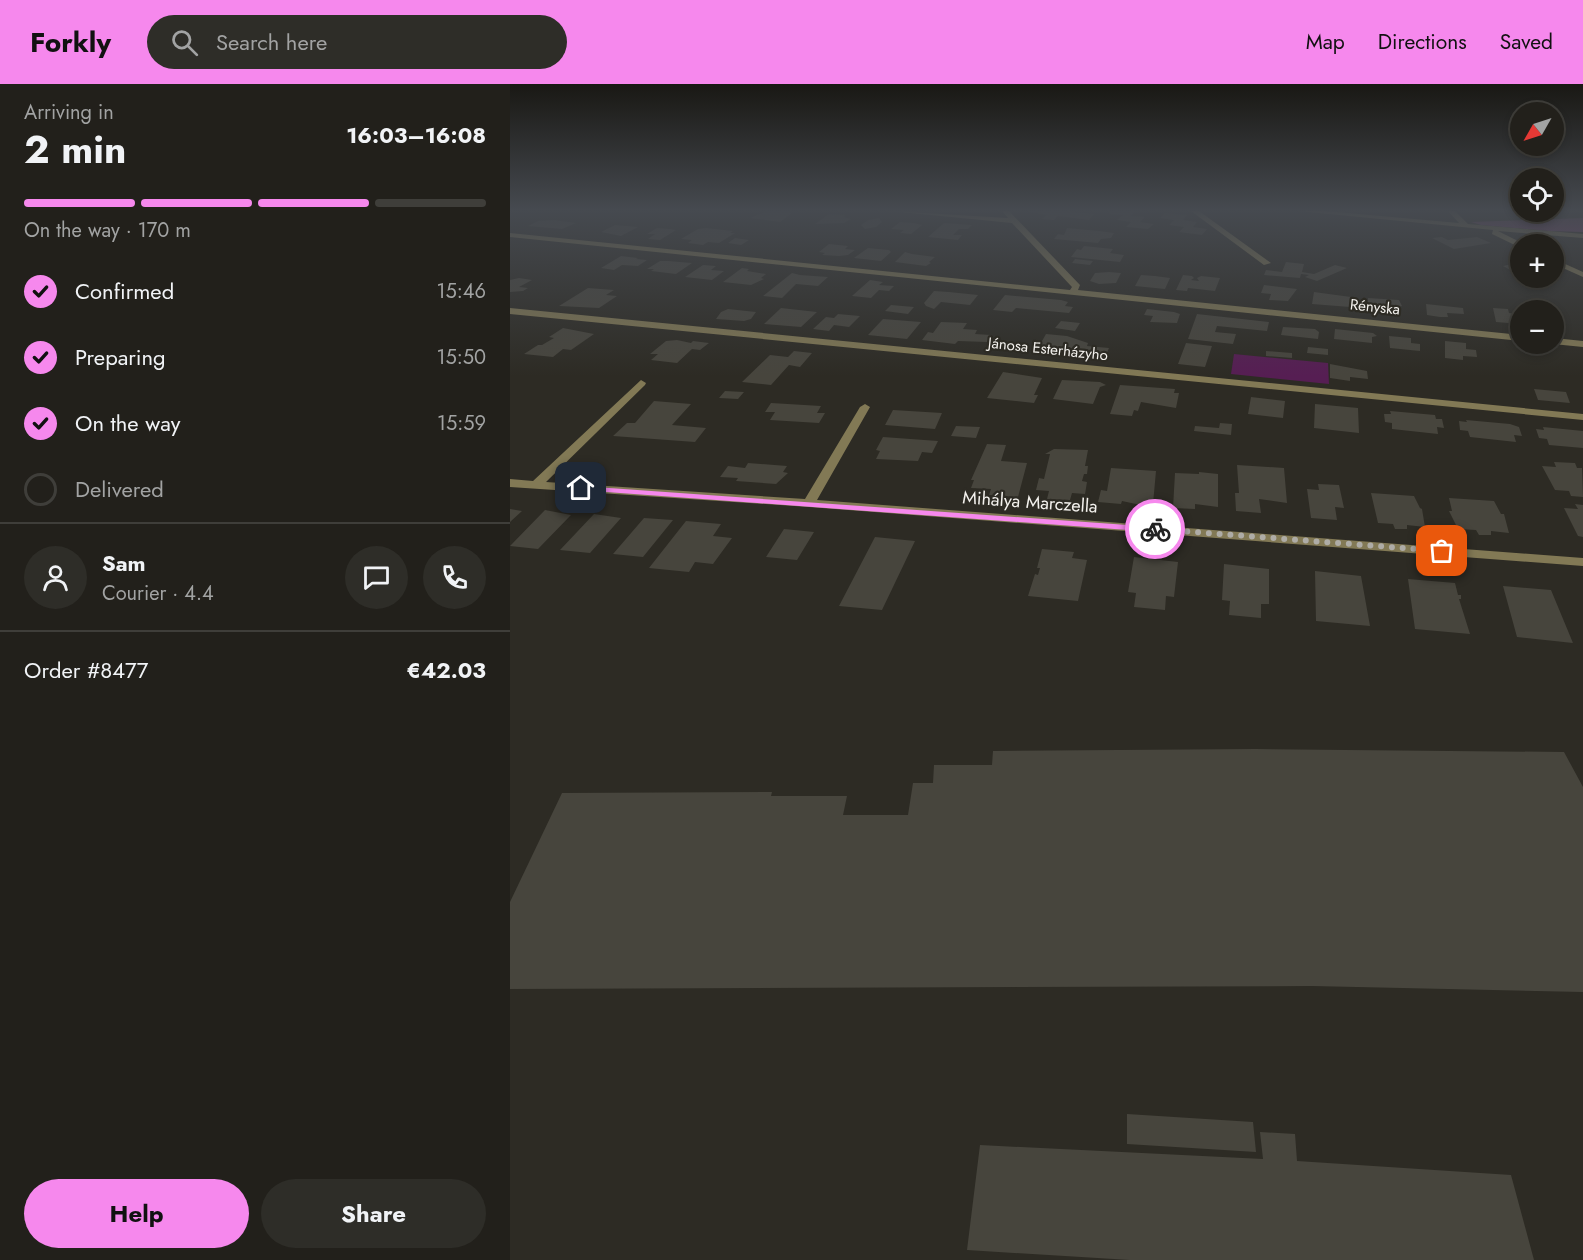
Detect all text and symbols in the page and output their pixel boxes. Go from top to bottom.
search box [147,15,567,69]
text: Forkly [30,22,111,63]
icon: search [168,26,201,59]
text: Search here [216,26,327,58]
text: Map [1306,27,1345,57]
text: Directions [1378,27,1467,57]
text: Saved [1500,27,1553,57]
text: Arriving in [24,98,114,127]
north arrow [1510,102,1564,156]
map controls [1510,102,1564,354]
text: 16:03–16:08 [346,119,486,151]
text: 2 min [24,121,126,178]
button: locate [1510,168,1564,222]
text: On the way · 170 m [24,216,191,245]
button: + [1510,234,1564,288]
icon: check [24,275,57,308]
text: Confirmed [75,275,174,307]
text: 15:46 [437,277,486,306]
street label: Rényska [1349,293,1401,321]
button: − [1510,300,1564,354]
street label: Jánosa Esterházyho [985,332,1109,366]
icon: check [24,341,57,374]
text: Preparing [75,341,166,373]
text: 15:50 [436,343,486,372]
icon: check [24,407,57,440]
text: On the way [75,407,180,439]
text: 15:59 [437,409,486,438]
pin [555,462,606,513]
icon: home [564,471,597,504]
text: Delivered [75,473,164,505]
street label: Mihálya Marczella [961,484,1099,520]
courier [1125,499,1185,559]
icon: bike [1139,513,1172,546]
pin [1416,525,1467,576]
icon: bag [1425,534,1458,567]
button: person [24,546,87,609]
button: chat [345,546,408,609]
button: phone [423,546,486,609]
text: Sam [102,547,146,579]
text: Courier · 4.4 [102,579,214,608]
text: Order #8477 [24,654,148,686]
text: €42.03 [406,654,486,686]
button: Help [24,1179,249,1248]
button: Share [261,1179,486,1248]

